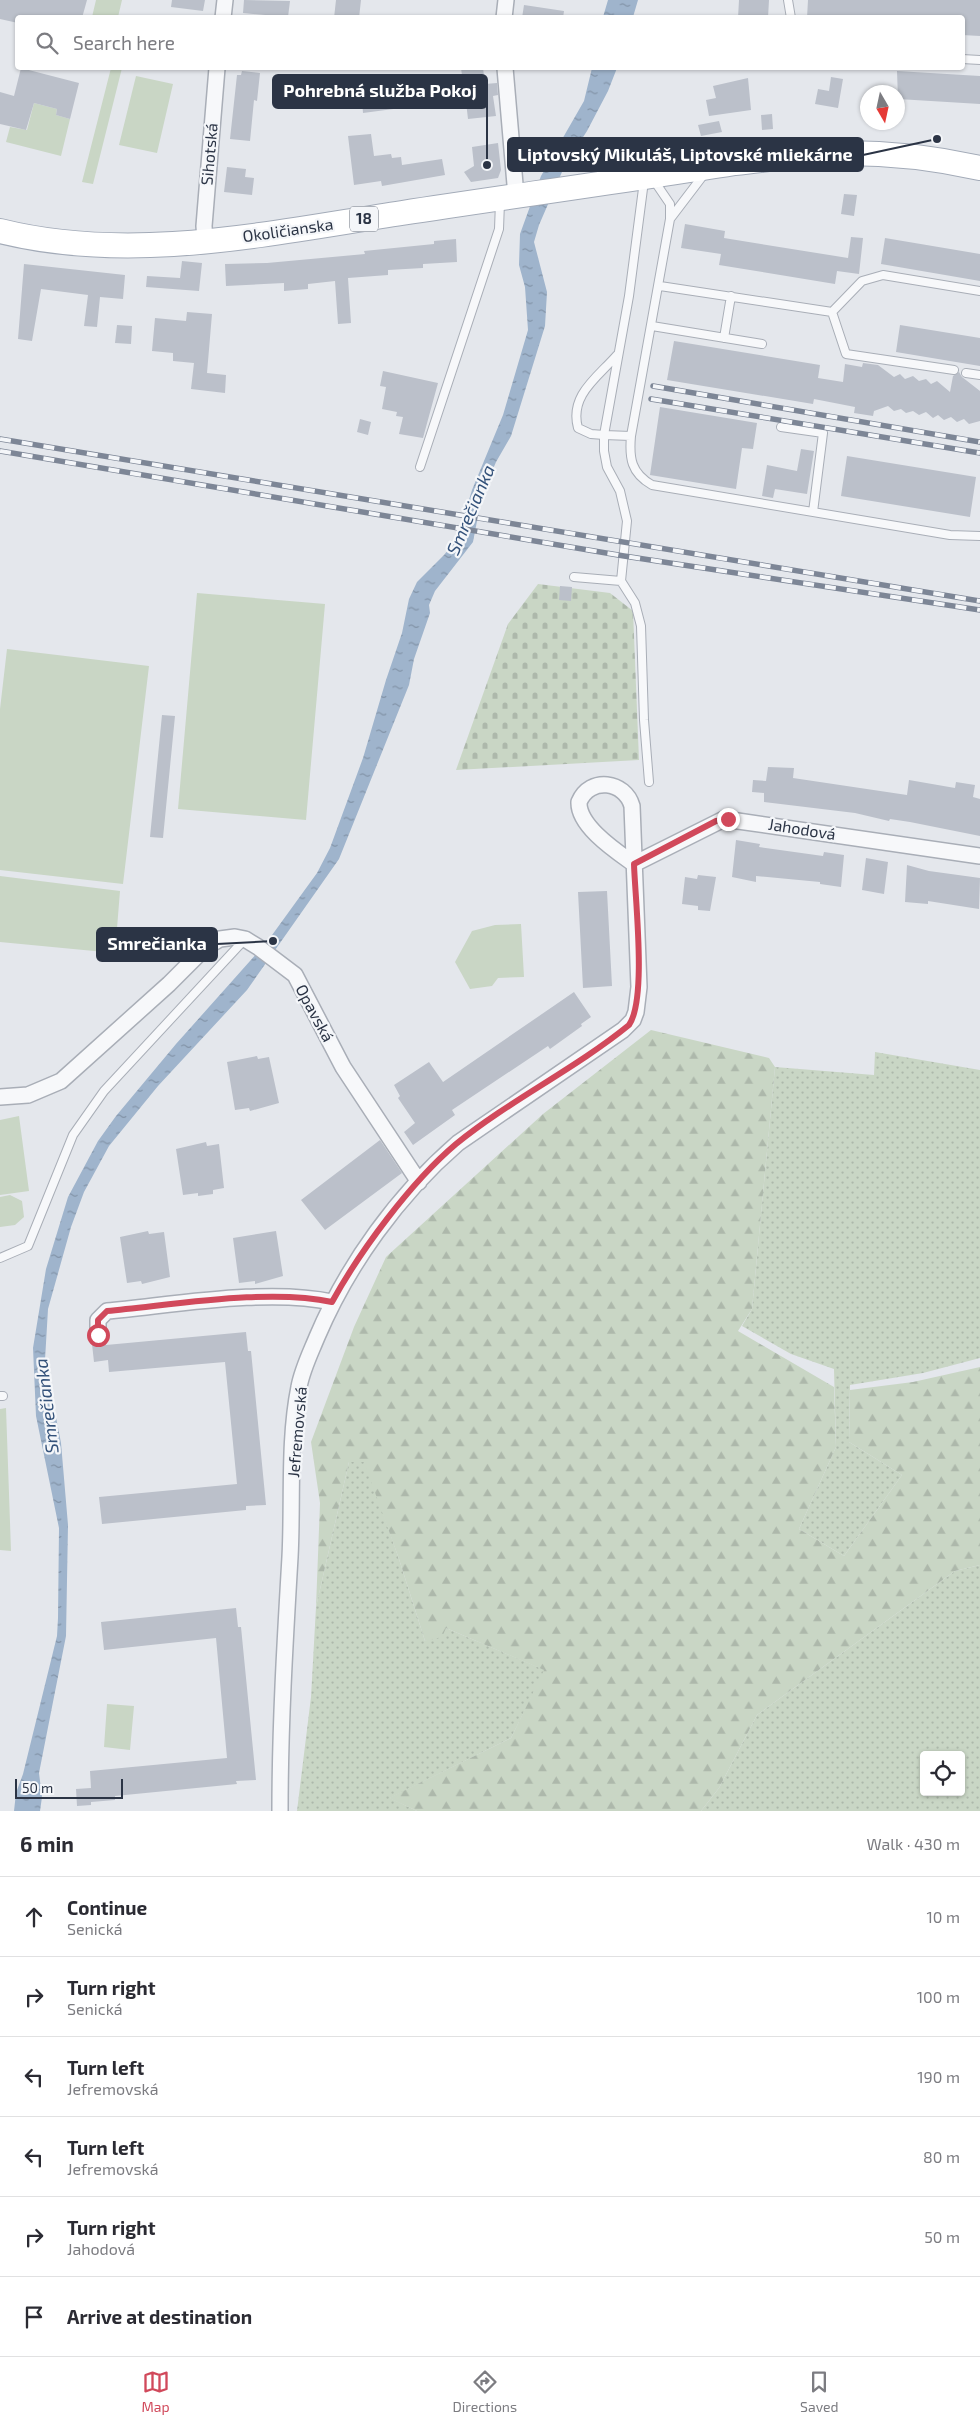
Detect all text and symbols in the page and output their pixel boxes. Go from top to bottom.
search box [15,15,965,70]
icon: search [33,29,61,57]
text: Search here [73,31,175,54]
callout: Pohrebná služba Pokoj [273,75,487,108]
text: Pohrebná služba Pokoj [283,79,477,101]
north arrow [860,85,905,130]
street label: Sihotská [196,122,221,186]
callout: Liptovský Mikuláš, Liptovské mliekárne [508,138,863,171]
text: Liptovský Mikuláš, Liptovské mliekárne [517,143,853,165]
road number: 18 [350,206,378,232]
street label: Okoličianska [241,214,334,245]
water label: Smrečianka [441,461,499,558]
route end [717,808,740,831]
street label: Jahodová [767,814,837,843]
callout: Smrečianka [97,928,217,961]
text: Smrečianka [107,932,207,954]
street label: Opavská [292,981,338,1045]
route start [87,1324,110,1347]
water label: Smrečianka [29,1357,63,1455]
street label: Jefremovská [283,1386,310,1478]
map controls [920,1751,965,1796]
button: locate [920,1751,965,1796]
scale bar [15,1776,122,1799]
text: 50 m [22,1779,53,1796]
text: 6 min [20,1831,74,1856]
text: Walk · 430 m [867,1834,960,1853]
text: Continue [67,1896,147,1919]
icon: ahead [20,1903,48,1931]
text: 10 m [926,1907,960,1926]
text: Senická [67,1919,123,1938]
text: Turn right [67,1976,155,1999]
icon: right [20,1983,48,2011]
text: 100 m [917,1987,960,2006]
text: Senická [67,1999,123,2018]
text: Turn left [67,2056,144,2079]
icon: left [20,2063,48,2091]
text: 190 m [917,2067,960,2086]
text: Jefremovská [67,2079,158,2098]
text: Turn left [67,2136,144,2159]
icon: left [20,2143,48,2171]
text: 80 m [923,2147,960,2166]
text: Jefremovská [67,2159,158,2178]
text: Turn right [67,2216,155,2239]
icon: right [20,2223,48,2251]
text: 50 m [924,2227,960,2246]
text: Jahodová [67,2239,135,2258]
icon: arrive [20,2303,48,2331]
text: Arrive at destination [67,2305,252,2328]
tab: Map [141,2368,170,2415]
tab: Directions [453,2368,517,2415]
tab: Saved [800,2368,839,2415]

